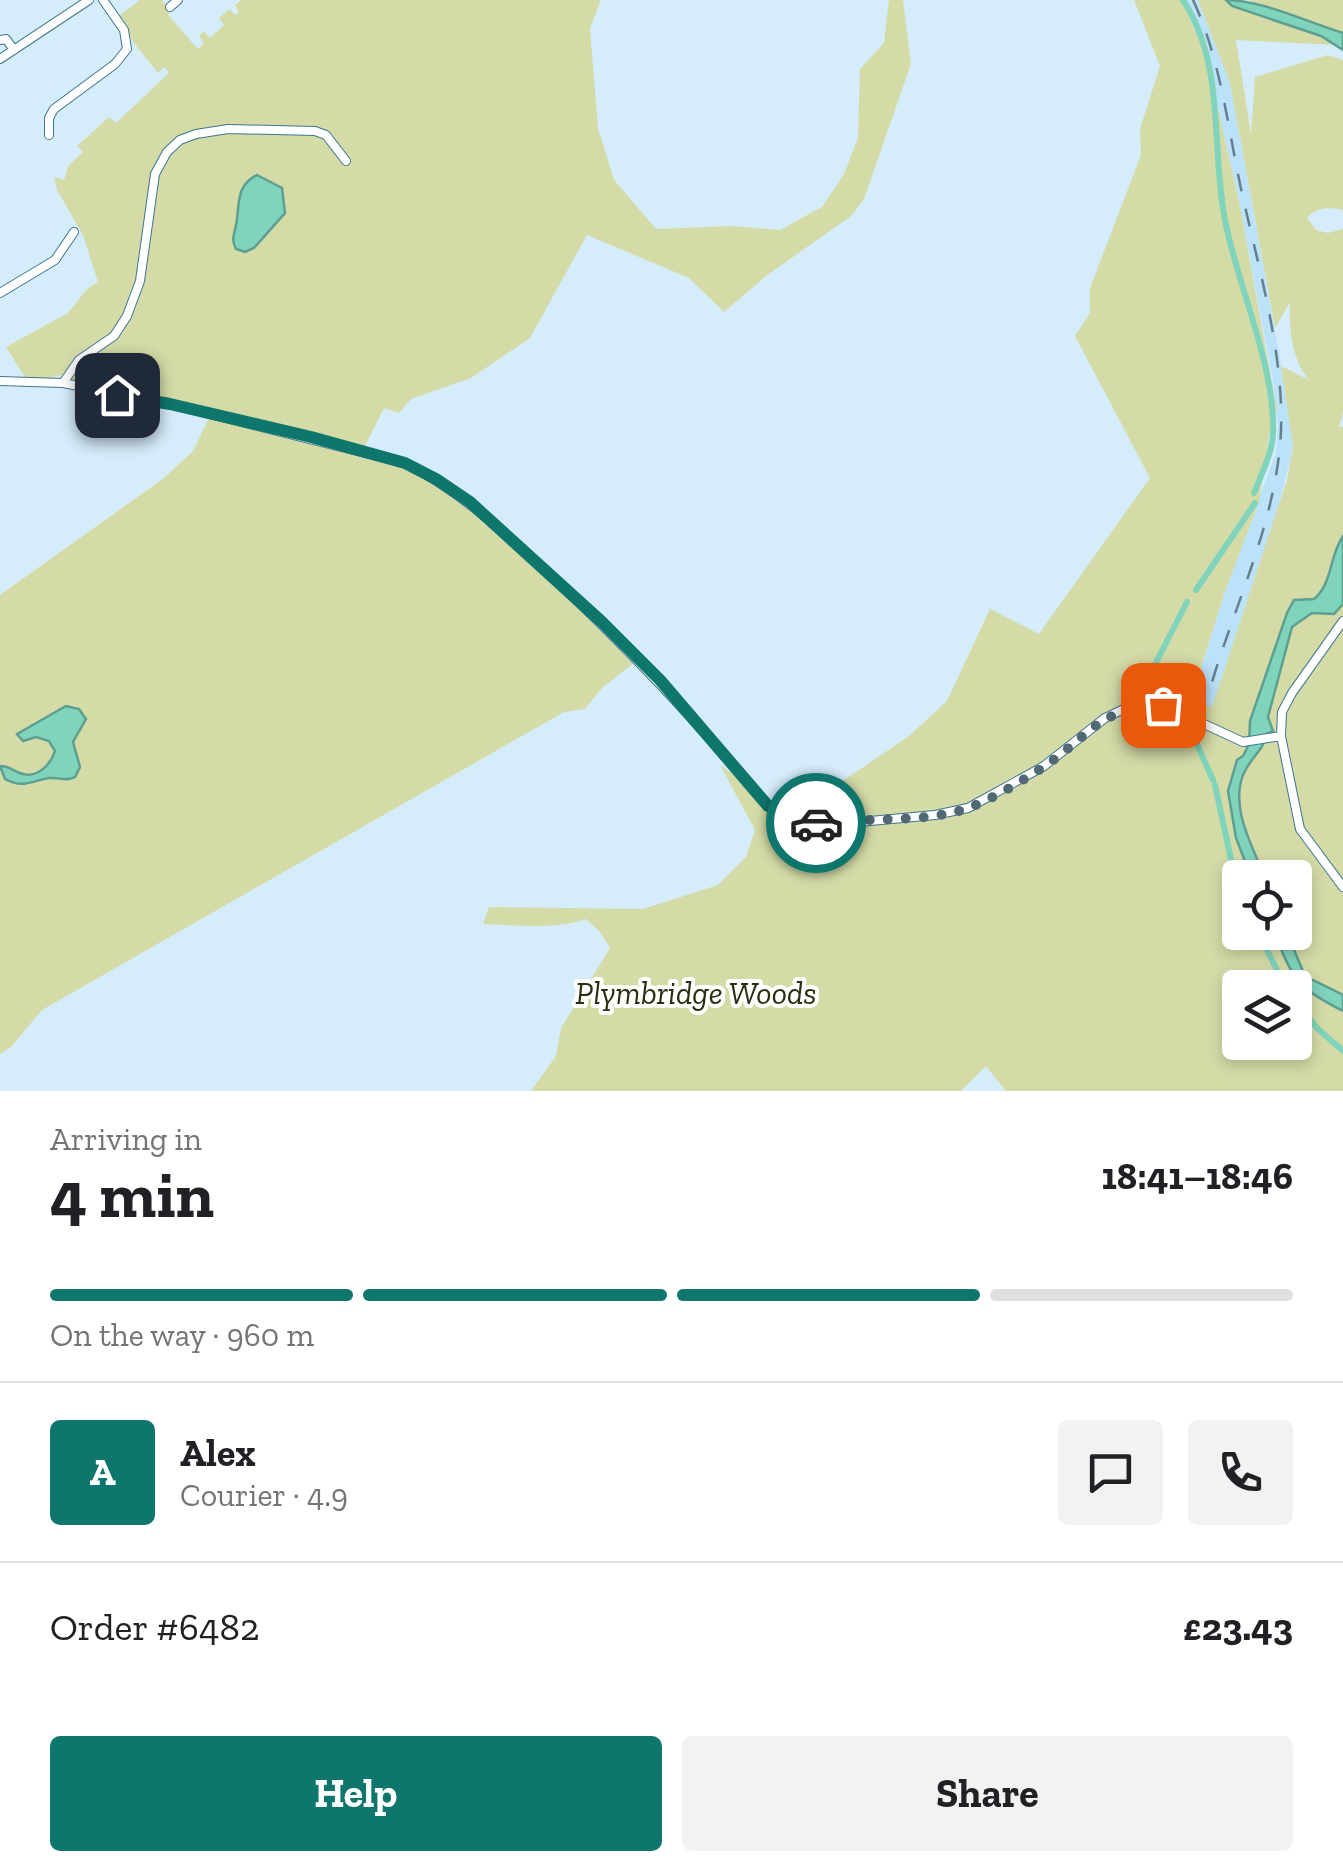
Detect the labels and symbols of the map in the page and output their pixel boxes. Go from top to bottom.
pin [75,353,160,438]
pin [1121,663,1206,748]
courier [766,773,866,873]
park label: Plymbridge Woods [575,974,817,1012]

